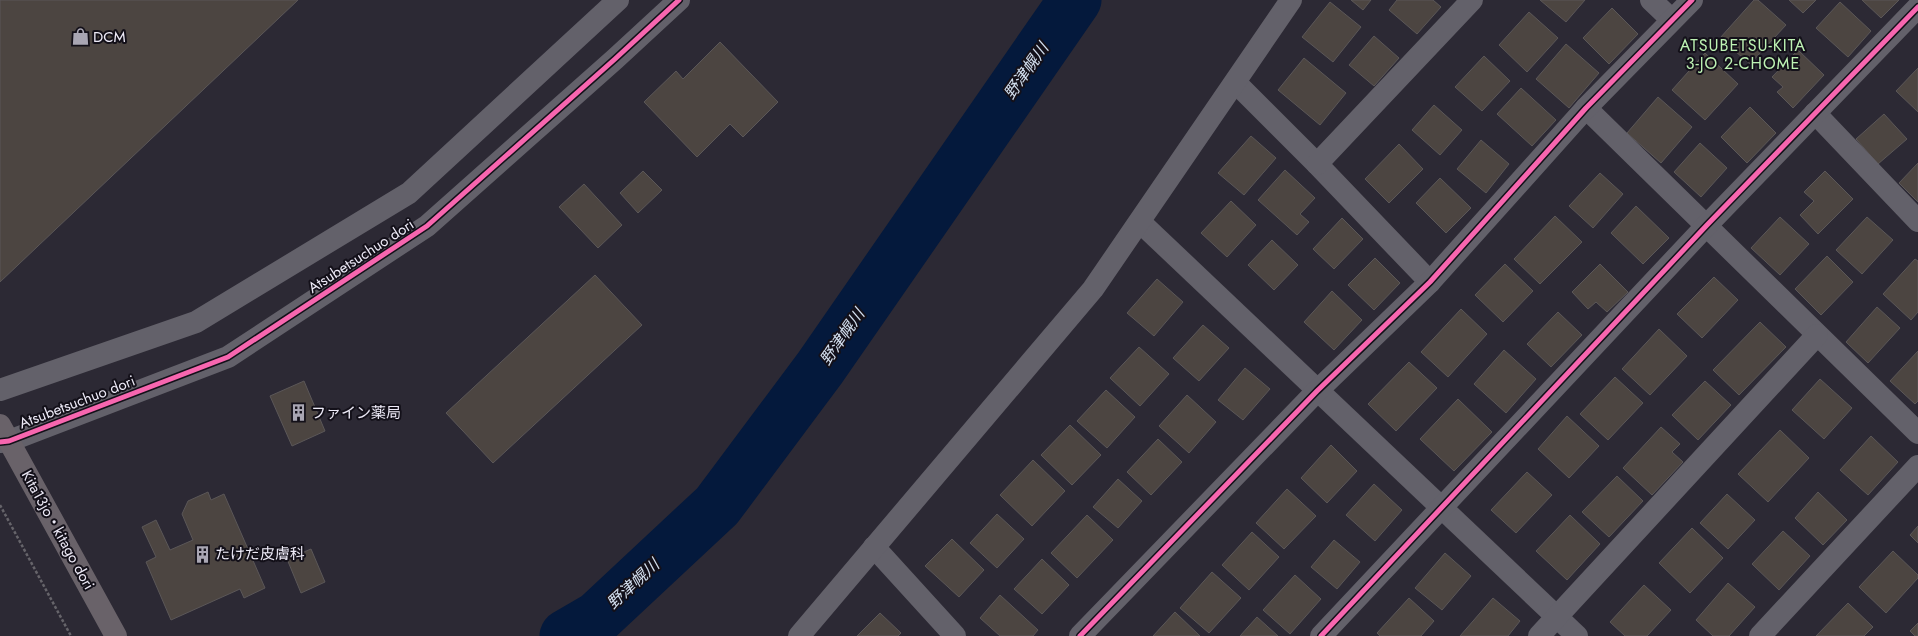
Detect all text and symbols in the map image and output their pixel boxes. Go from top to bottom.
place label: DCM [93,26,126,48]
shop icon: DCM [70,27,90,47]
district label: ATSUBETSU-KITA 3-JO 2-CHOME [1680,34,1806,75]
water label: 野津幌川 [998,37,1055,104]
street label: Atsubetsuchuo dori [304,213,418,299]
water label: 野津幌川 [814,303,871,370]
street label: Atsubetsuchuo dori [16,370,138,434]
place label: ファイン薬局 [311,402,401,424]
building icon: ファイン薬局 [288,403,308,423]
street label: Kita13jo・kitago dori [16,466,100,594]
place label: たけだ皮膚科 [215,543,305,565]
building icon: たけだ皮膚科 [192,544,212,564]
water label: 野津幌川 [602,552,666,614]

